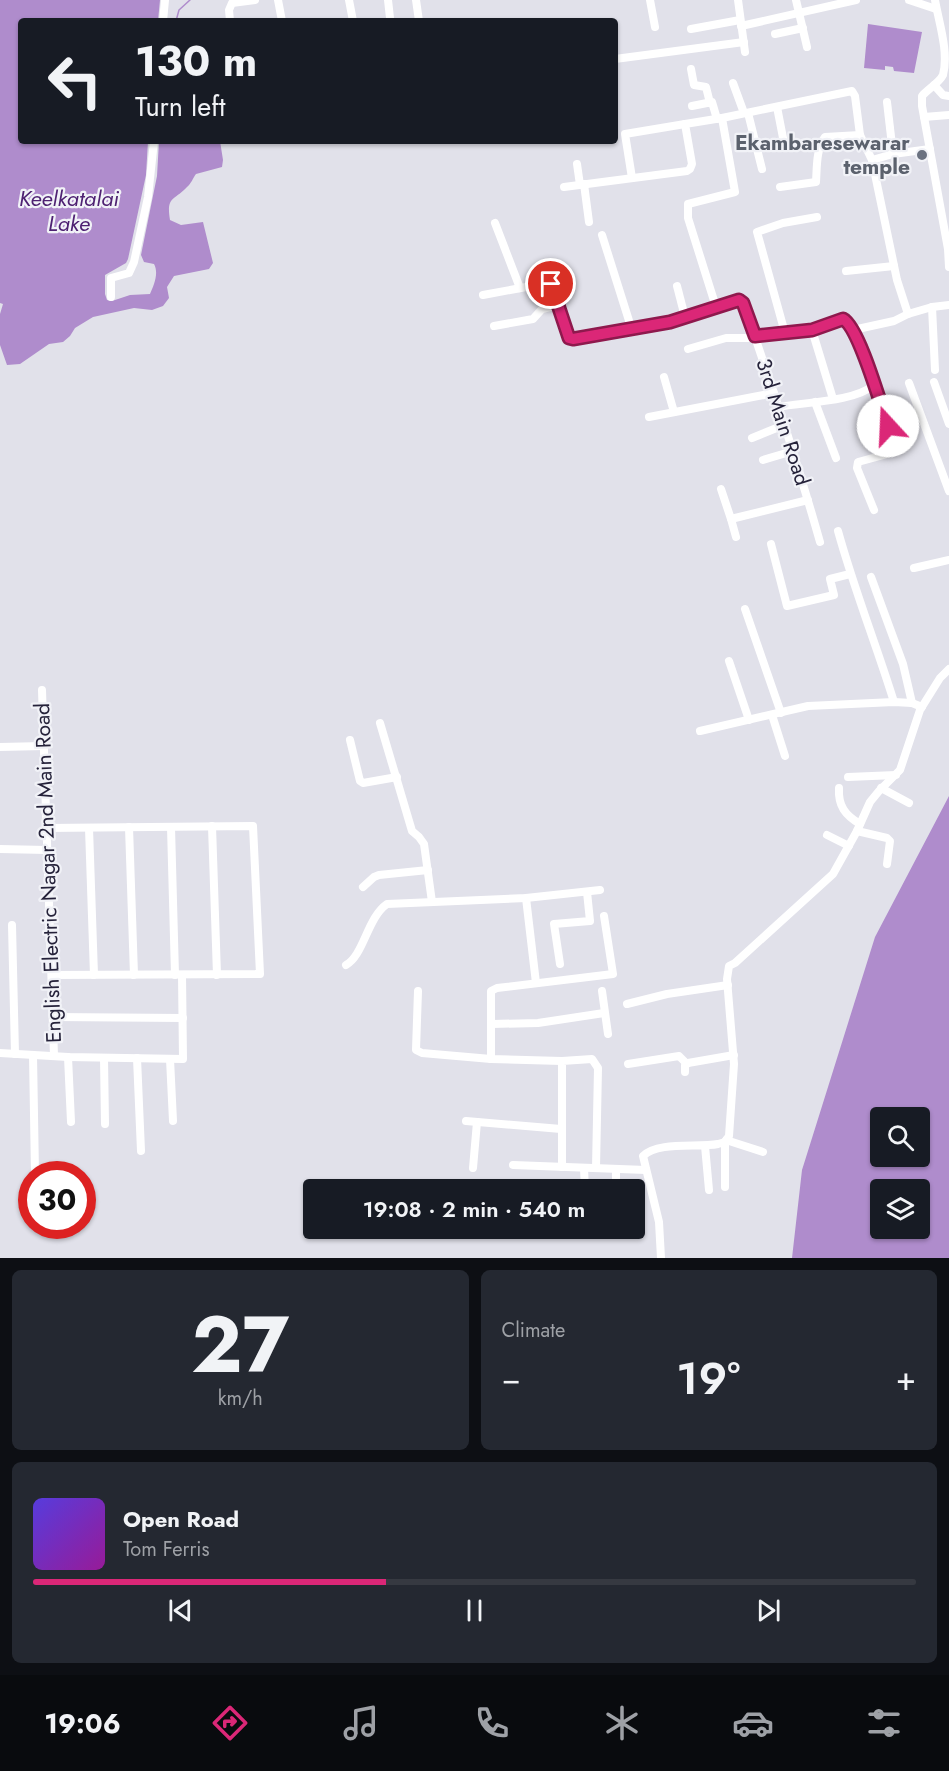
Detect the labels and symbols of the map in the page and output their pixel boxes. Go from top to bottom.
place label: Ekambaresewarar temple [735,128,910,182]
marker: Ekambaresewarar temple [915,148,929,162]
water label: Keelkatalai Lake [19,182,119,239]
pin [525,258,576,309]
street label: 3rd Main Road [748,355,818,489]
position arrow [856,394,920,458]
street label: English Electric Nagar 2nd Main Road [27,702,69,1044]
speed limit sign: 30 [18,1161,96,1239]

